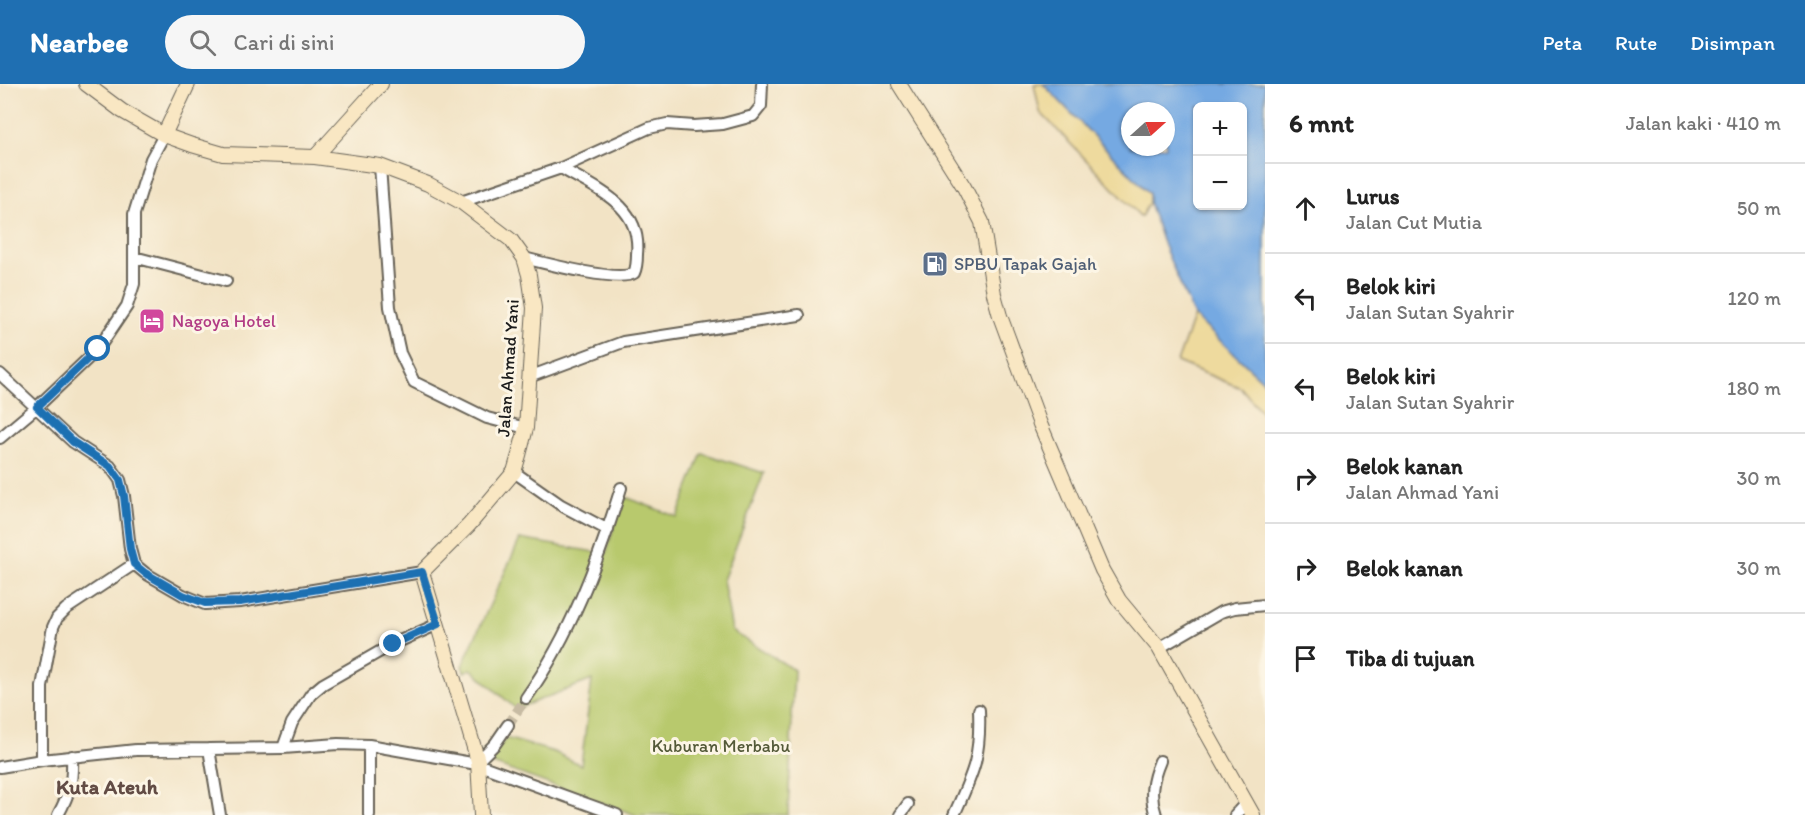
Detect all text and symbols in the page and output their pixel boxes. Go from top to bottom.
search box [165,15,585,69]
text: Nearbee [30,25,129,59]
icon: search [186,26,219,59]
text: Cari di sini [234,29,334,56]
text: Peta [1542,30,1582,55]
text: Rute [1615,30,1657,55]
text: Disimpan [1690,30,1775,55]
north arrow [1121,102,1175,156]
map controls [1193,102,1247,210]
button: + [1193,102,1247,156]
text: 6 mnt [1289,107,1354,139]
text: Jalan kaki · 410 m [1626,111,1781,135]
button: − [1193,156,1247,210]
text: Lurus [1346,183,1400,210]
icon: ahead [1289,192,1322,225]
text: 50 m [1737,196,1781,220]
text: Jalan Cut Mutia [1346,210,1482,234]
fuel station icon: SPBU Tapak Gajah [920,249,950,279]
place label: SPBU Tapak Gajah [954,253,1097,275]
text: Belok kiri [1346,273,1436,300]
icon: left [1289,282,1322,315]
text: 120 m [1728,286,1781,310]
street label: Jalan Ahmad Yani [492,298,524,438]
text: Jalan Sutan Syahrir [1346,300,1514,324]
hotel icon: Nagoya Hotel [137,306,167,336]
place label: Nagoya Hotel [172,310,276,332]
route start [84,335,110,361]
text: Belok kiri [1346,363,1436,390]
icon: left [1289,372,1322,405]
text: 180 m [1727,376,1781,400]
text: Jalan Sutan Syahrir [1346,390,1514,414]
text: Belok kanan [1346,453,1463,480]
icon: right [1289,462,1322,495]
text: 30 m [1736,466,1781,490]
text: Jalan Ahmad Yani [1346,480,1499,504]
icon: right [1289,552,1322,585]
text: Belok kanan [1346,555,1463,582]
text: 30 m [1736,556,1781,580]
route end [379,630,405,656]
icon: arrive [1289,642,1322,675]
text: Tiba di tujuan [1346,645,1475,672]
park label: Kuburan Merbabu [652,735,790,757]
district label: Kuta Ateuh [56,774,159,799]

